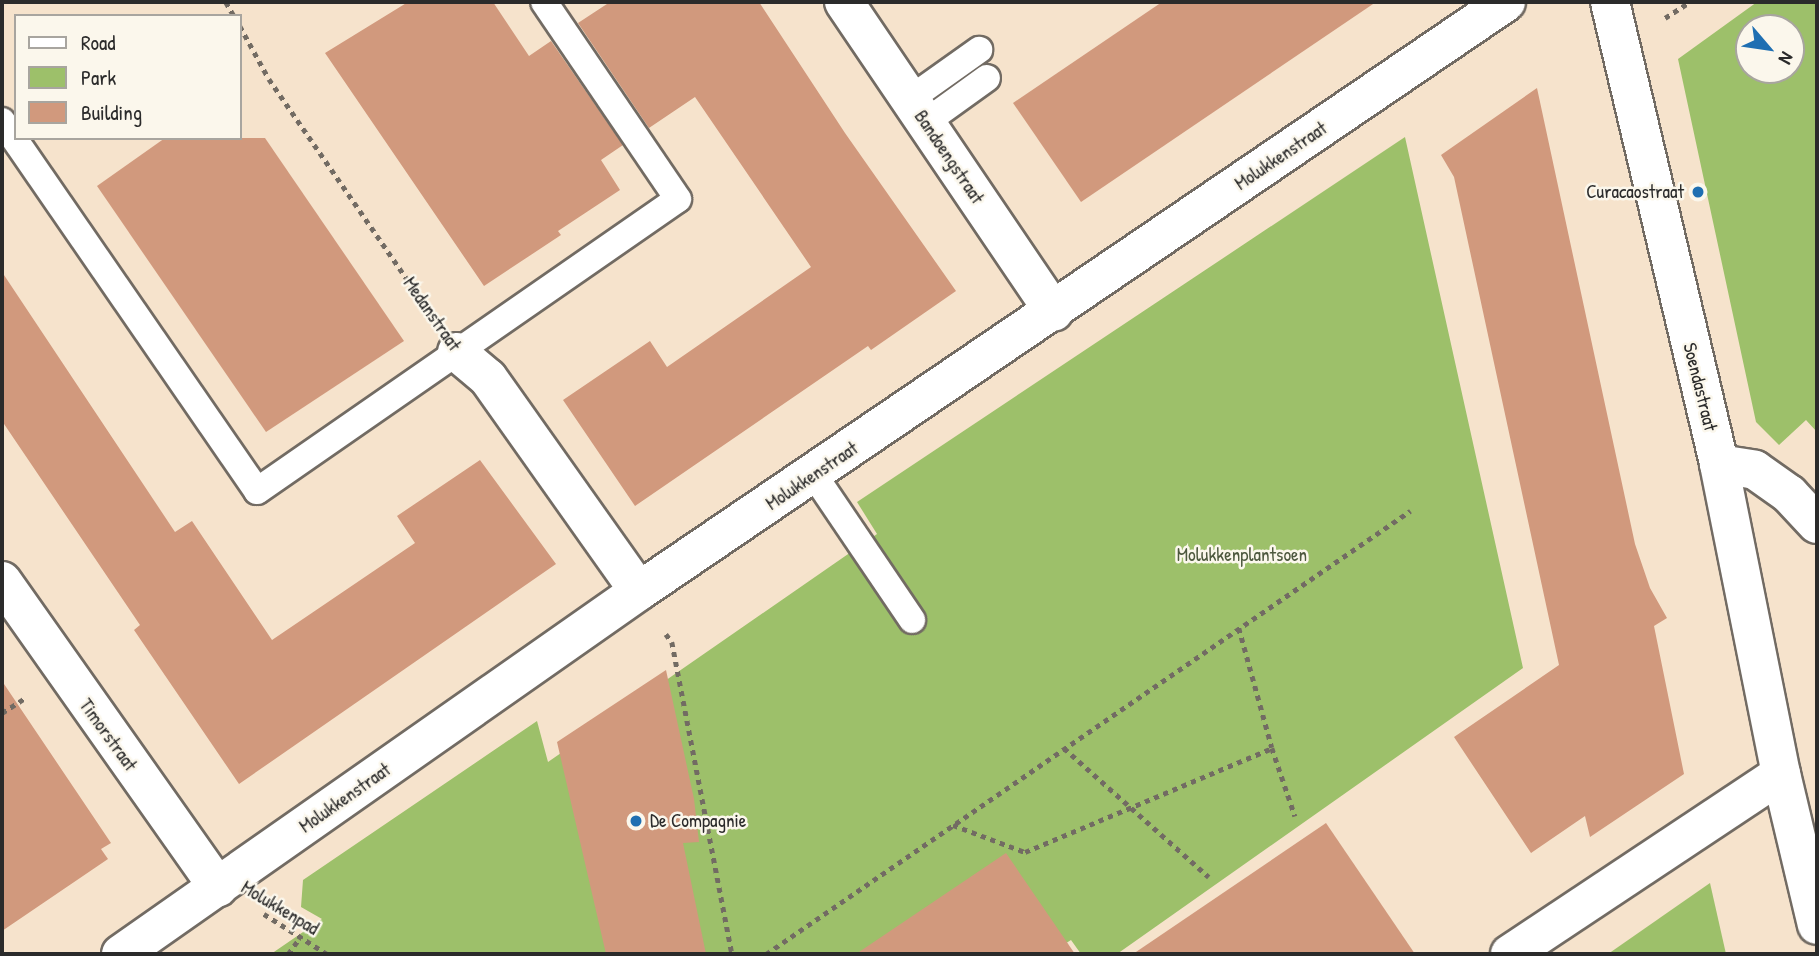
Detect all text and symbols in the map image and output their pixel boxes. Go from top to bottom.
legend [14,14,242,140]
north arrow [1735,14,1805,84]
text: Road [81,28,115,57]
text: N [1773,47,1800,69]
text: Park [81,63,116,92]
text: Building [81,98,142,127]
street label: Bandoengstraat [909,106,989,208]
street label: Molukkenstraat [1231,117,1331,195]
place label: Curacaostraat [1586,181,1684,203]
marker: Curacaostraat [1690,184,1706,200]
street label: Medanstraat [398,273,466,355]
street label: Soendastraat [1678,341,1722,433]
street label: Molukkenstraat [762,437,862,515]
park label: Molukkenplantsoen [1177,544,1307,566]
street label: Timorstraat [74,694,142,776]
street label: Molukkenstraat [295,758,395,838]
place label: De Compagnie [650,810,746,832]
marker: De Compagnie [628,813,644,829]
street label: Molukkenpad [237,876,323,940]

